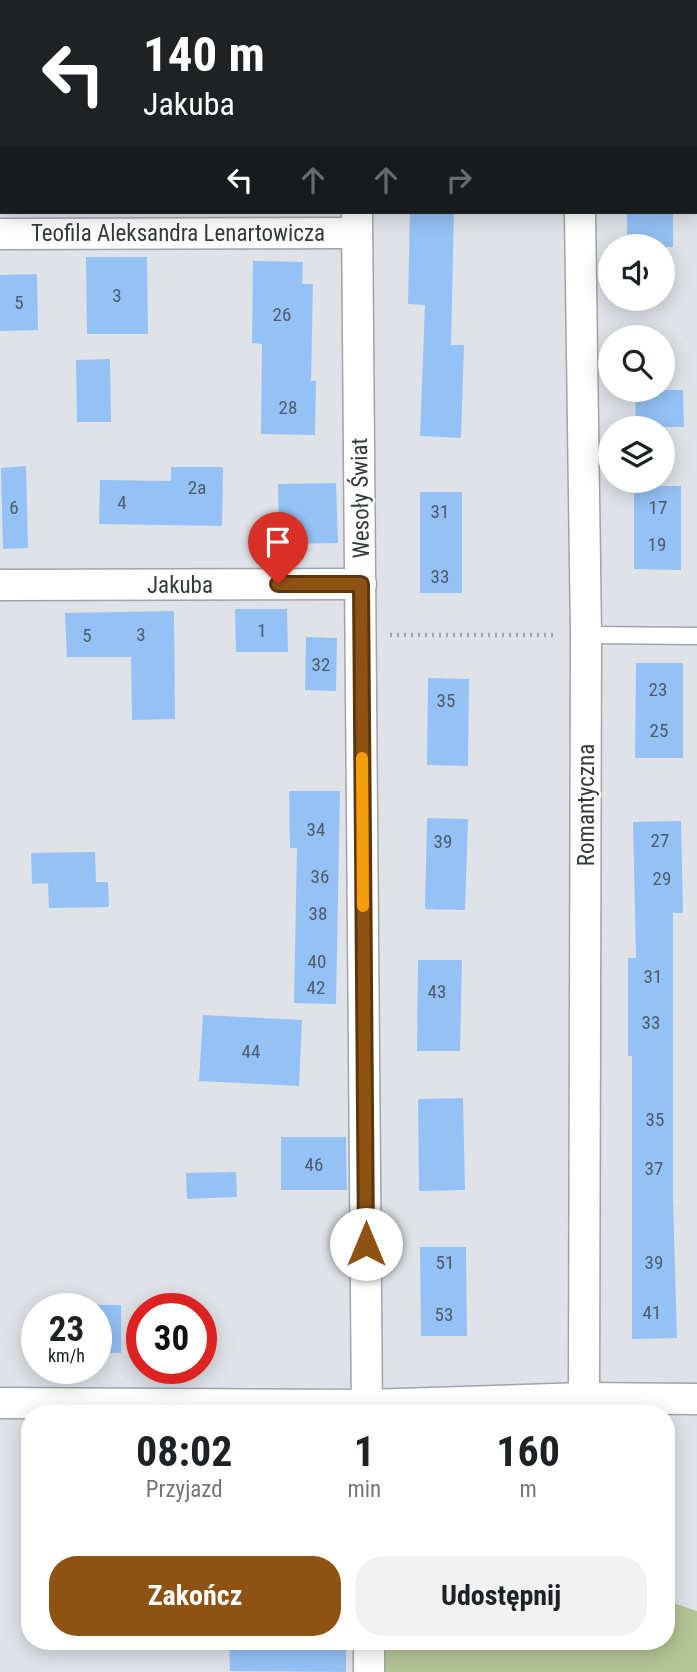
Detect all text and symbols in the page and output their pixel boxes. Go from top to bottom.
text: 140 m [143,26,265,83]
icon: left [28,28,119,119]
text: Jakuba [143,85,235,123]
icon: left [221,161,259,199]
icon: ahead [294,161,332,199]
icon: ahead [367,161,405,199]
icon: right [440,161,478,199]
street label: Teofila Aleksandra Lenartowicza [31,220,325,247]
map controls [598,234,675,493]
button: sound [598,234,675,311]
house number: 3 [112,284,122,307]
house number: 5 [14,291,24,314]
house number: 26 [273,303,291,326]
button: search [598,325,675,402]
house number: 28 [279,396,297,419]
button: layers [598,416,675,493]
street label: Wesoły Świat [345,437,375,559]
house number: 2a [188,476,206,499]
house number: 4 [117,491,127,514]
house number: 6 [9,496,19,519]
house number: 17 [649,496,667,519]
house number: 31 [431,500,449,523]
pin [248,512,308,584]
icon: arrive [259,523,297,561]
house number: 19 [648,533,666,556]
house number: 33 [431,565,449,588]
street label: Jakuba [147,572,213,599]
house number: 1 [257,619,267,642]
house number: 3 [136,623,146,646]
house number: 5 [82,624,92,647]
house number: 32 [312,653,330,676]
house number: 23 [649,678,667,701]
house number: 35 [437,689,455,712]
house number: 25 [650,719,668,742]
street label: Romantyczna [573,744,600,866]
house number: 34 [307,818,325,841]
house number: 27 [651,829,669,852]
house number: 39 [434,830,452,853]
house number: 36 [311,865,329,888]
house number: 29 [653,867,671,890]
house number: 38 [309,902,327,925]
house number: 40 [308,950,326,973]
house number: 31 [644,965,662,988]
house number: 42 [307,976,325,999]
house number: 43 [428,980,446,1003]
house number: 33 [642,1011,660,1034]
house number: 44 [242,1040,260,1063]
house number: 35 [646,1108,664,1131]
house number: 46 [305,1153,323,1176]
house number: 37 [645,1157,663,1180]
position arrow [329,1207,403,1281]
house number: 51 [436,1251,454,1274]
house number: 39 [645,1251,663,1274]
speed limit sign: 30 [126,1293,217,1384]
house number: 41 [643,1301,661,1324]
house number: 53 [435,1303,453,1326]
text: 23 [49,1309,84,1350]
text: km/h [48,1345,85,1366]
text: 08:02 [136,1427,232,1476]
text: 1 [354,1427,375,1476]
text: 160 [496,1427,560,1476]
text: Przyjazd [146,1476,223,1503]
text: min [347,1476,381,1503]
text: m [519,1476,537,1503]
button: Zakończ [49,1556,341,1636]
button: Udostępnij [355,1556,647,1636]

